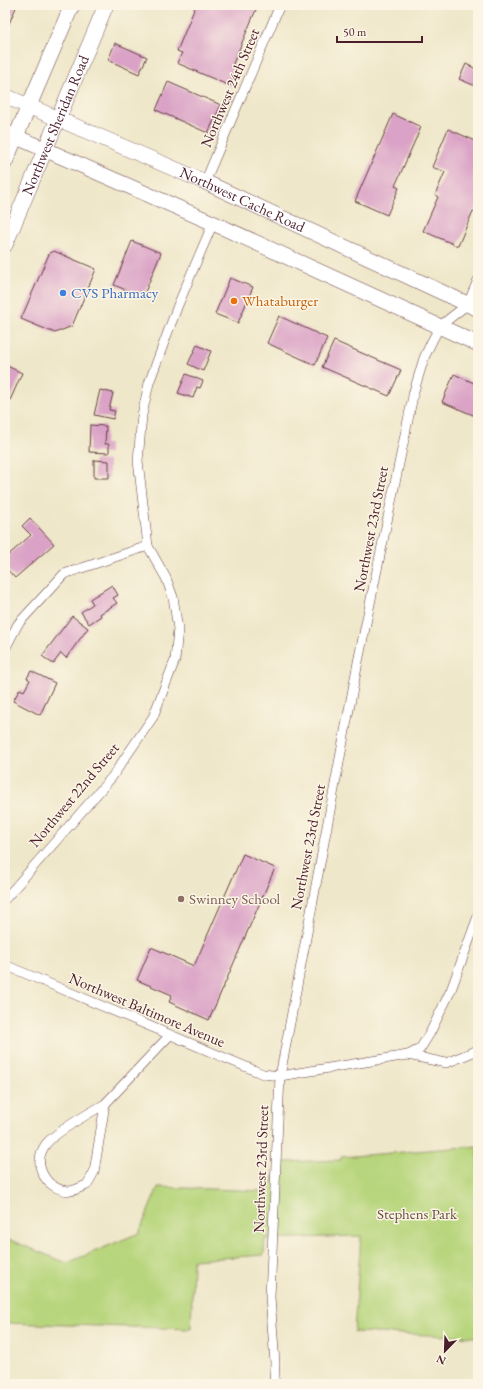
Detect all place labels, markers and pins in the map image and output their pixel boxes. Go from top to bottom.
place label: CVS Pharmacy [71,283,159,302]
marker: CVS Pharmacy [58,288,68,298]
place label: Whataburger [242,291,318,310]
marker: Whataburger [229,296,239,306]
place label: Swinney School [189,889,281,908]
marker: Swinney School [176,894,186,904]

